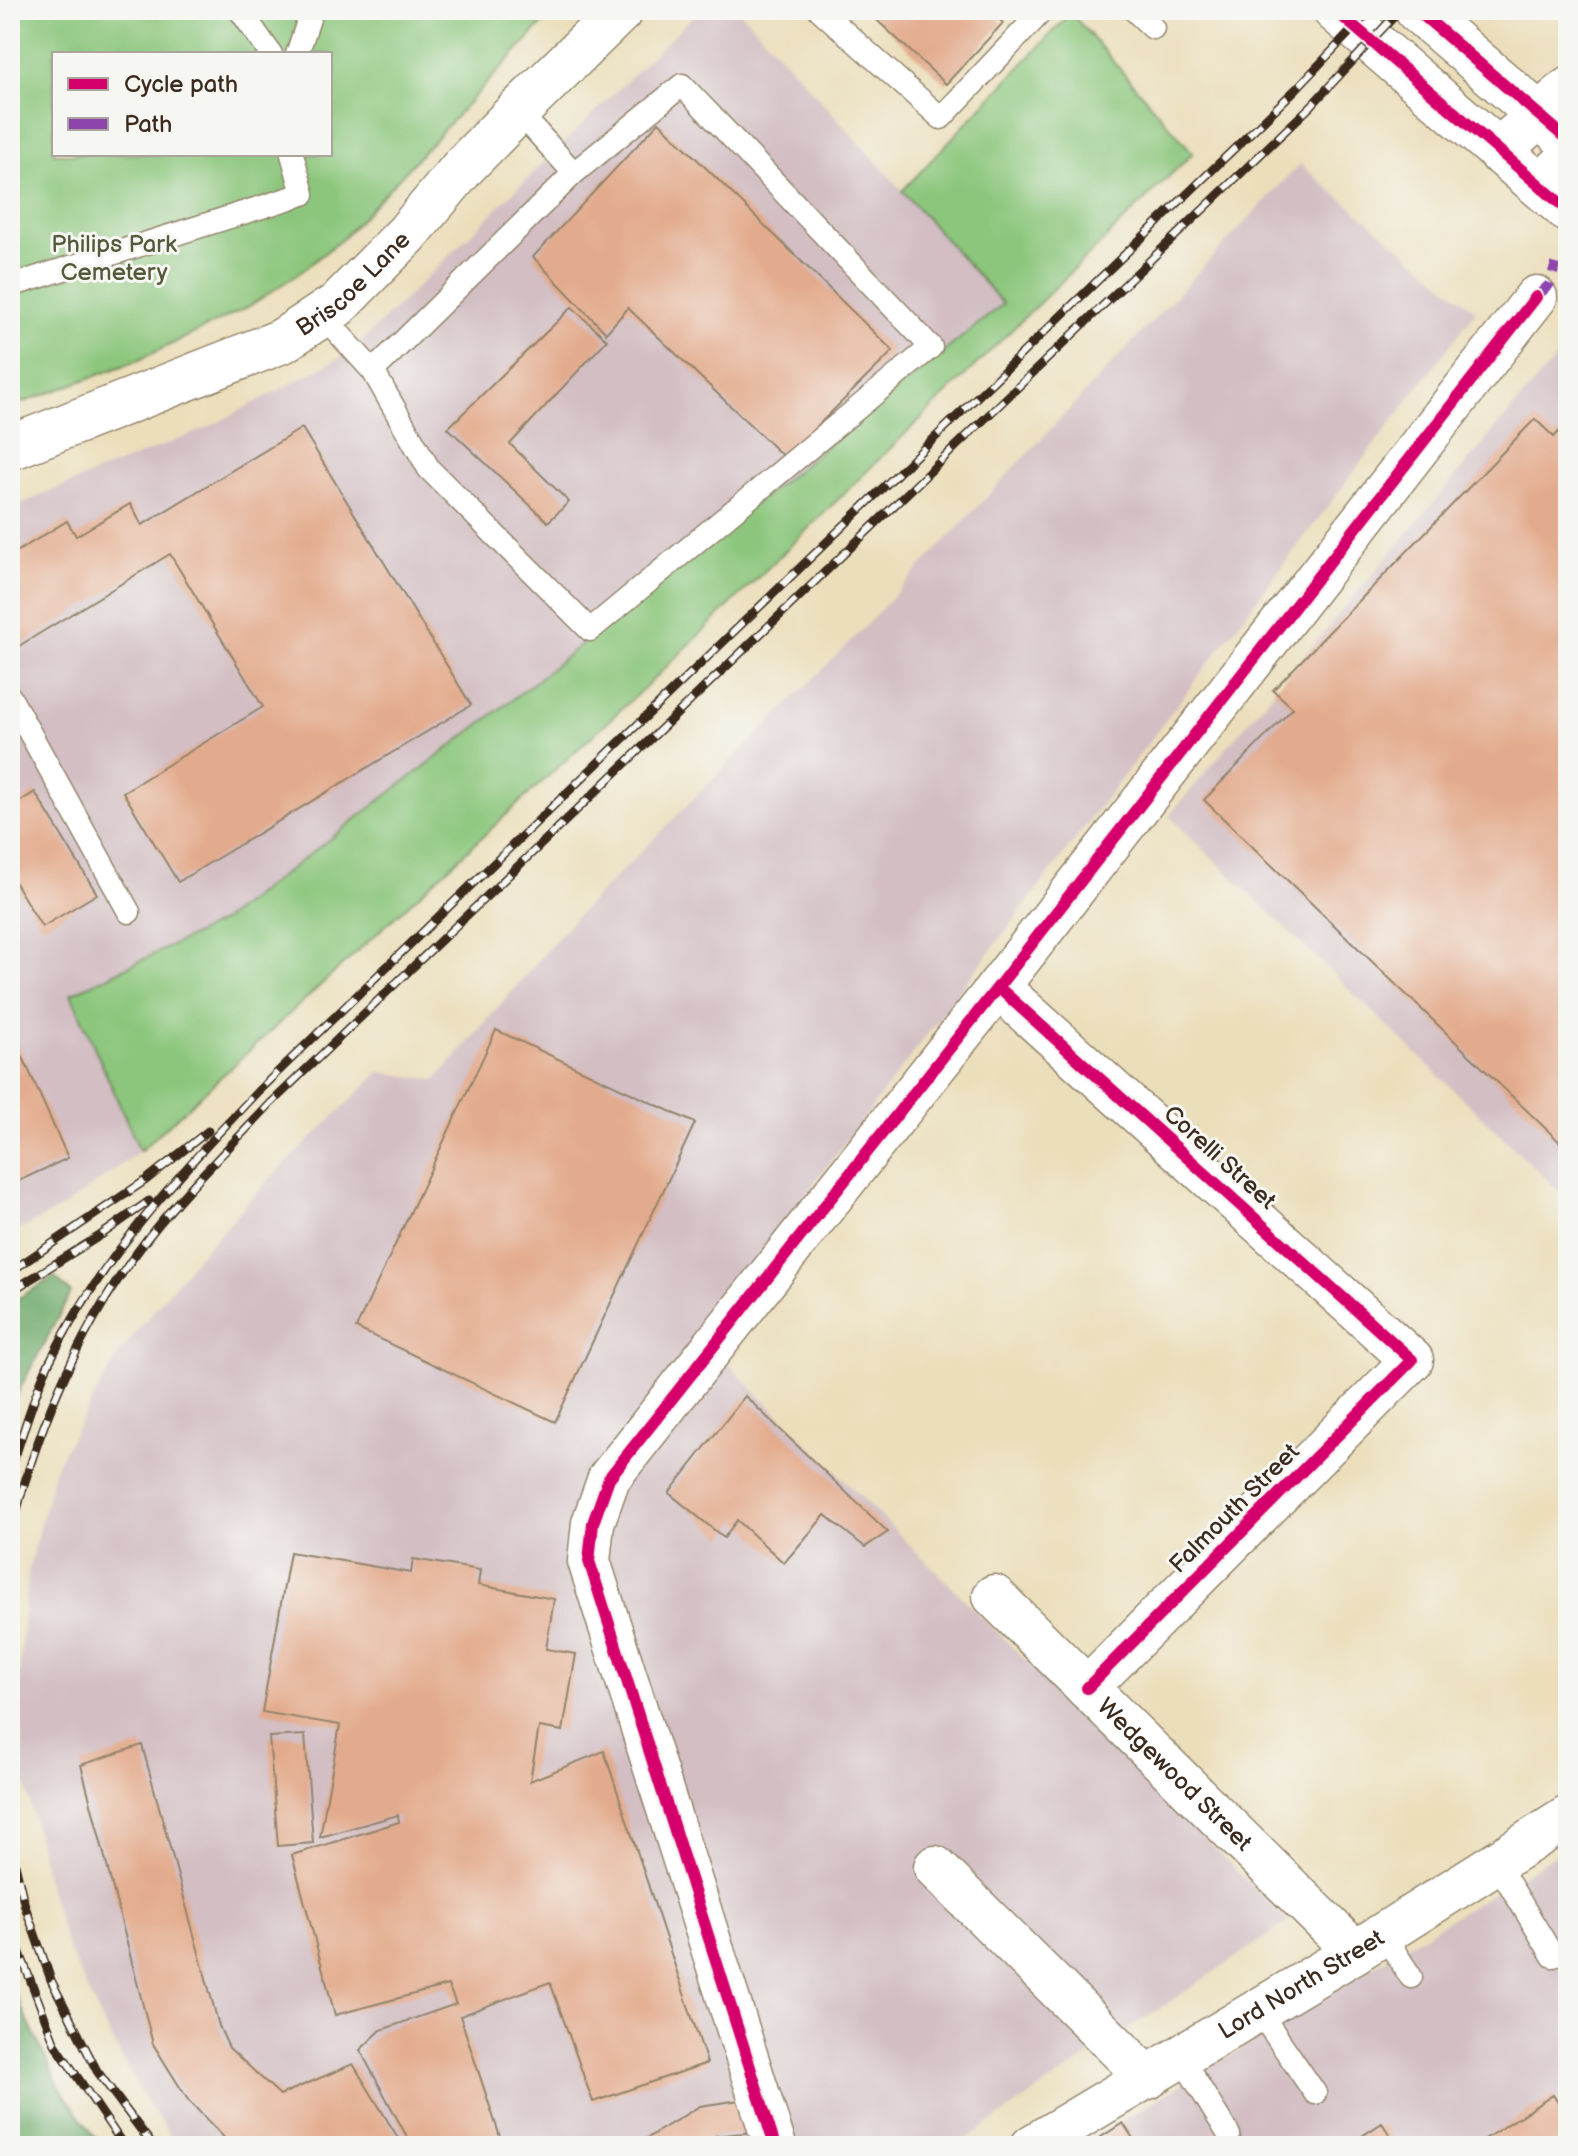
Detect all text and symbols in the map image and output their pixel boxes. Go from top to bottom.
legend [52,52,332,156]
text: Cycle path [124,70,238,99]
text: Path [124,110,172,139]
street label: Briscoe Lane [291,225,417,343]
park label: Philips Park Cemetery [51,230,177,287]
street label: Corelli Street [1157,1099,1282,1216]
street label: Falmouth Street [1163,1437,1306,1579]
street label: Wedgewood Street [1091,1692,1258,1858]
street label: Lord North Street [1213,1923,1390,2046]

